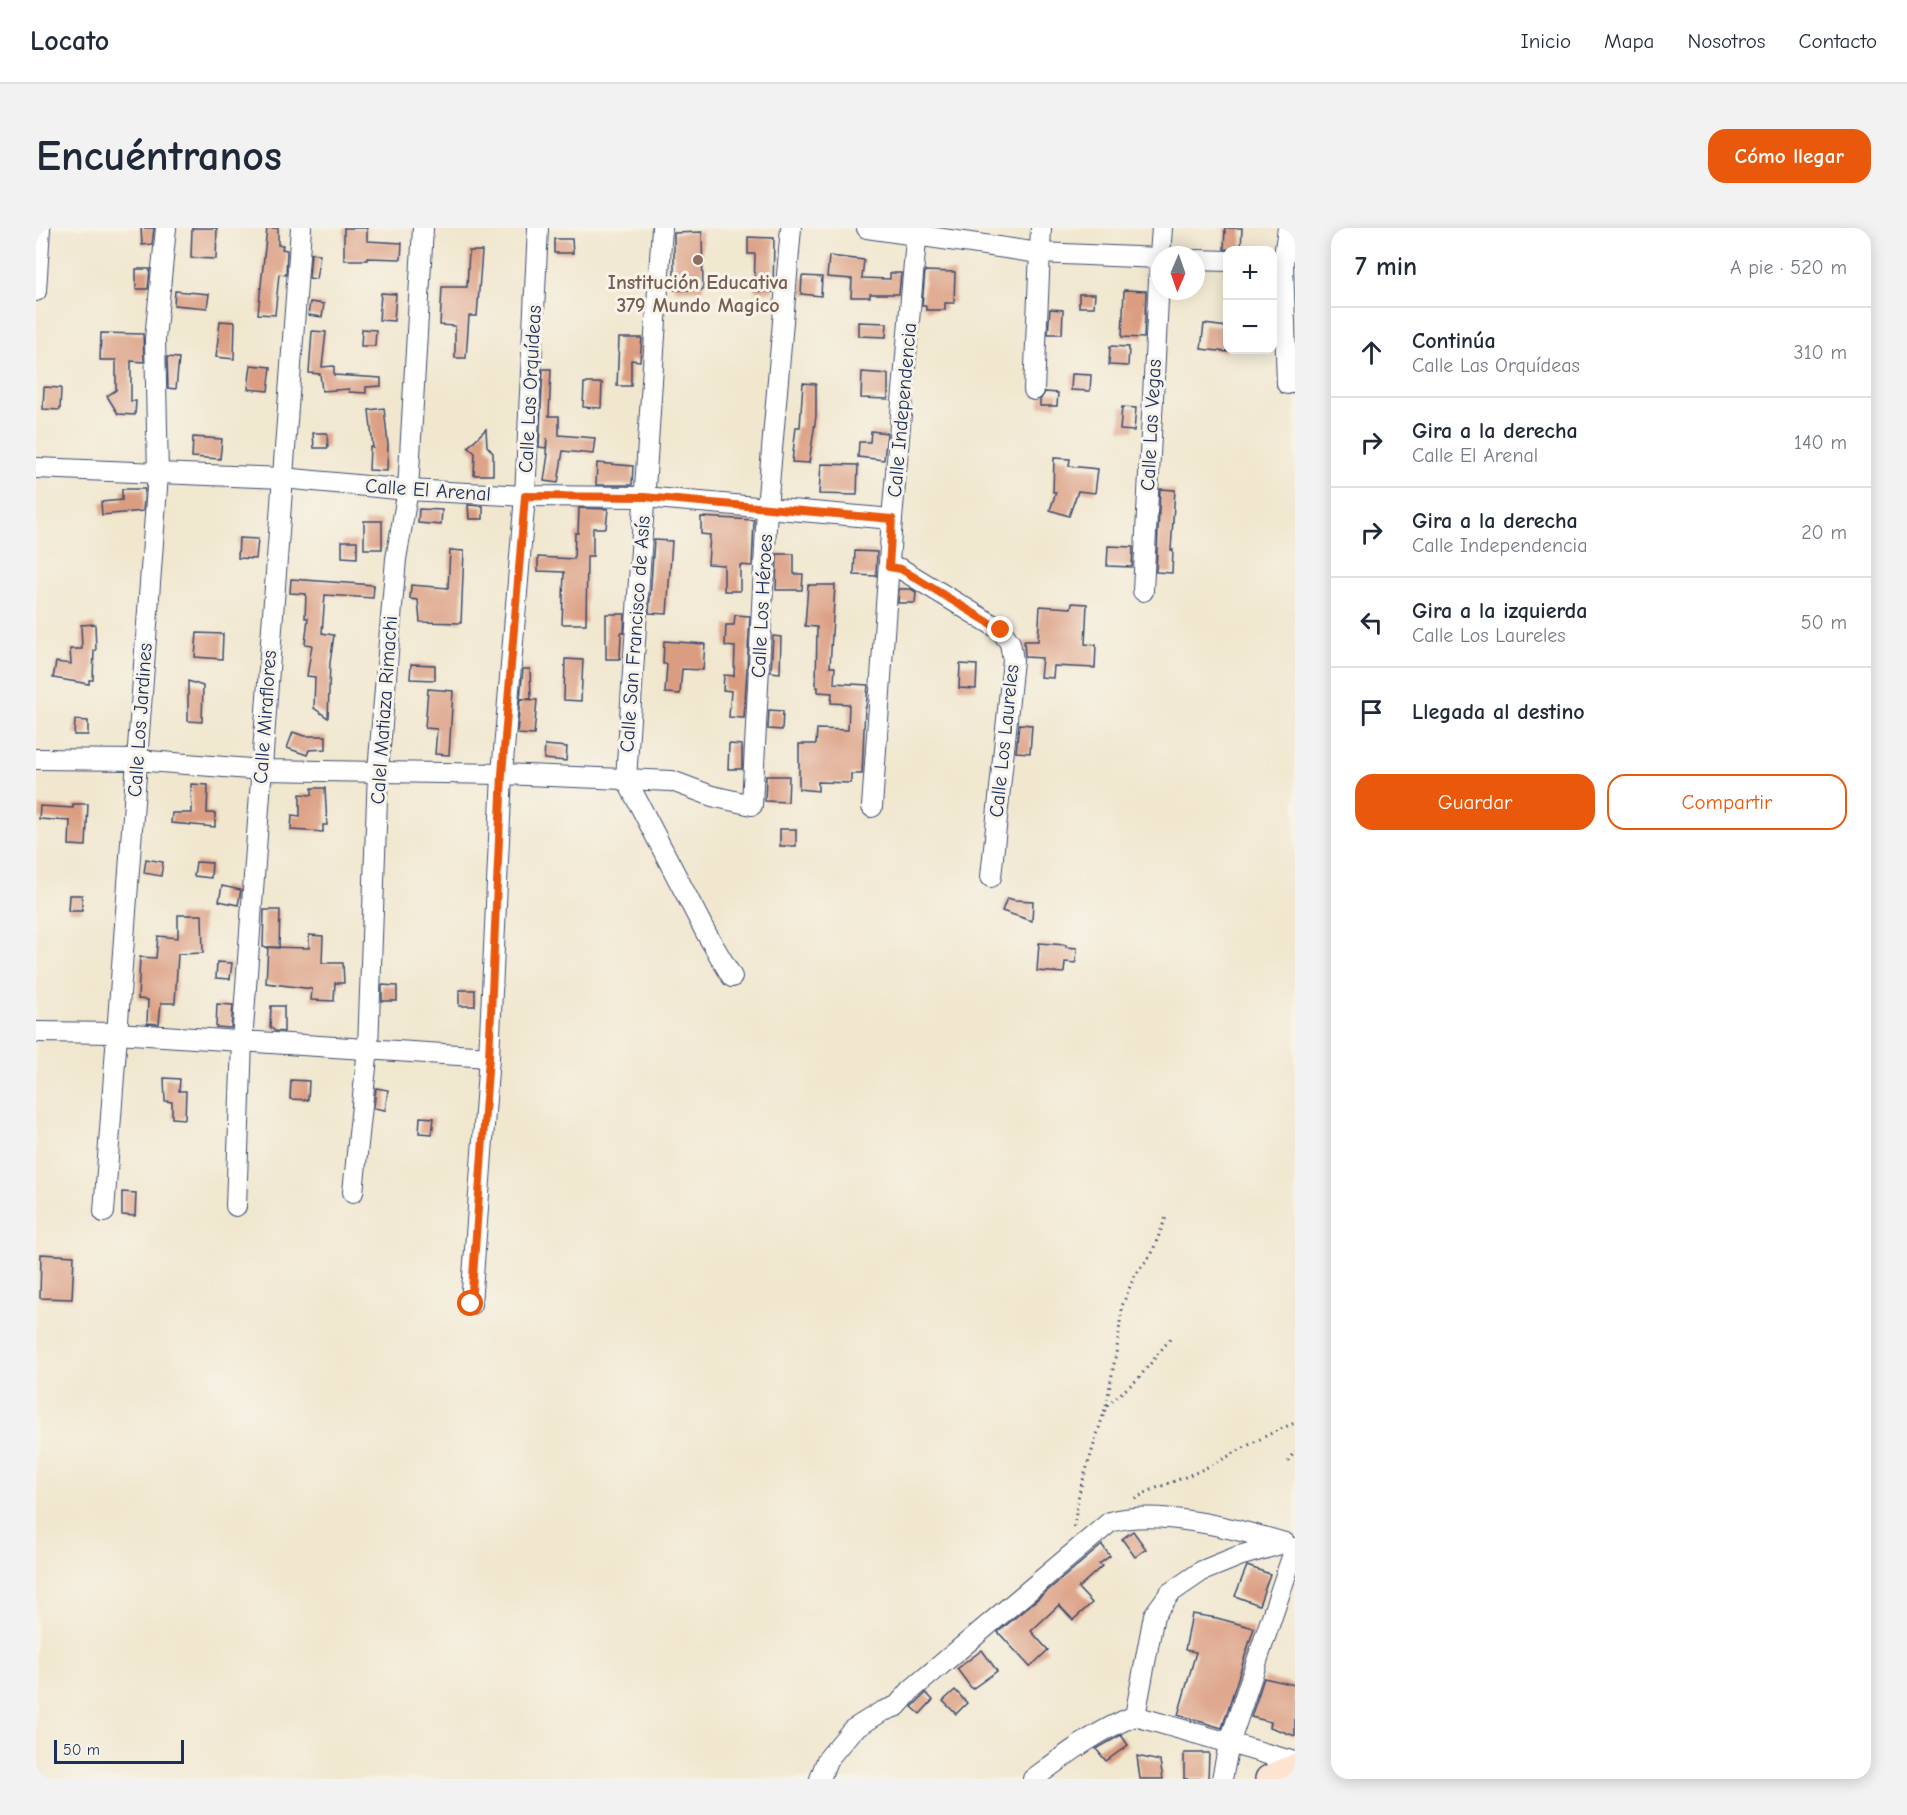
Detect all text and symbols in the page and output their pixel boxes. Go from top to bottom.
text: Locato [30,25,109,57]
text: Inicio [1520,29,1571,53]
text: Mapa [1604,29,1654,53]
text: Nosotros [1687,29,1766,53]
text: Contacto [1799,29,1877,53]
button: Cómo llegar [1708,129,1871,183]
text: Encuéntranos [36,132,282,181]
north arrow [1151,246,1205,300]
map controls [1223,246,1277,354]
button: + [1223,246,1277,300]
text: 7 min [1355,252,1417,282]
marker: Institución Educativa 379 Mundo Magico [691,253,705,267]
text: A pie · 520 m [1730,256,1847,279]
place label: Institución Educativa 379 Mundo Magico [608,271,788,317]
button: − [1223,300,1277,354]
street label: Calle Las Orquídeas [514,305,546,473]
street label: Calle Independencia [883,322,921,498]
text: Continúa [1412,328,1496,354]
icon: ahead [1355,336,1388,369]
text: 310 m [1794,341,1847,364]
text: Calle Las Orquídeas [1412,354,1580,377]
street label: Calle Las Vegas [1136,359,1166,491]
text: Gira a la derecha [1412,418,1578,444]
icon: right [1355,426,1388,459]
text: 140 m [1794,431,1847,454]
text: Calle El Arenal [1412,444,1538,467]
street label: Calle El Arenal [364,474,492,506]
text: Gira a la derecha [1412,508,1578,534]
street label: Calle San Francisco de Asís [615,515,655,753]
icon: right [1355,516,1388,549]
text: 20 m [1801,521,1847,544]
street label: Calle Los Héroes [747,533,777,679]
text: Calle Independencia [1412,534,1587,557]
text: Gira a la izquierda [1412,598,1587,624]
icon: left [1355,606,1388,639]
text: 50 m [1801,611,1847,634]
street label: Calel Matiaza Rimachi [366,615,402,805]
route end [987,616,1013,642]
text: Calle Los Laureles [1412,624,1566,647]
street label: Calle Los Jardines [123,642,157,798]
street label: Calle Miraflores [249,650,281,784]
street label: Calle Los Laureles [985,663,1023,819]
icon: arrive [1355,696,1388,729]
text: Llegada al destino [1412,699,1585,725]
button: Guardar [1355,774,1595,830]
button: Compartir [1607,774,1847,830]
route start [457,1290,483,1316]
scale bar [54,1737,184,1764]
text: 50 m [63,1741,100,1759]

